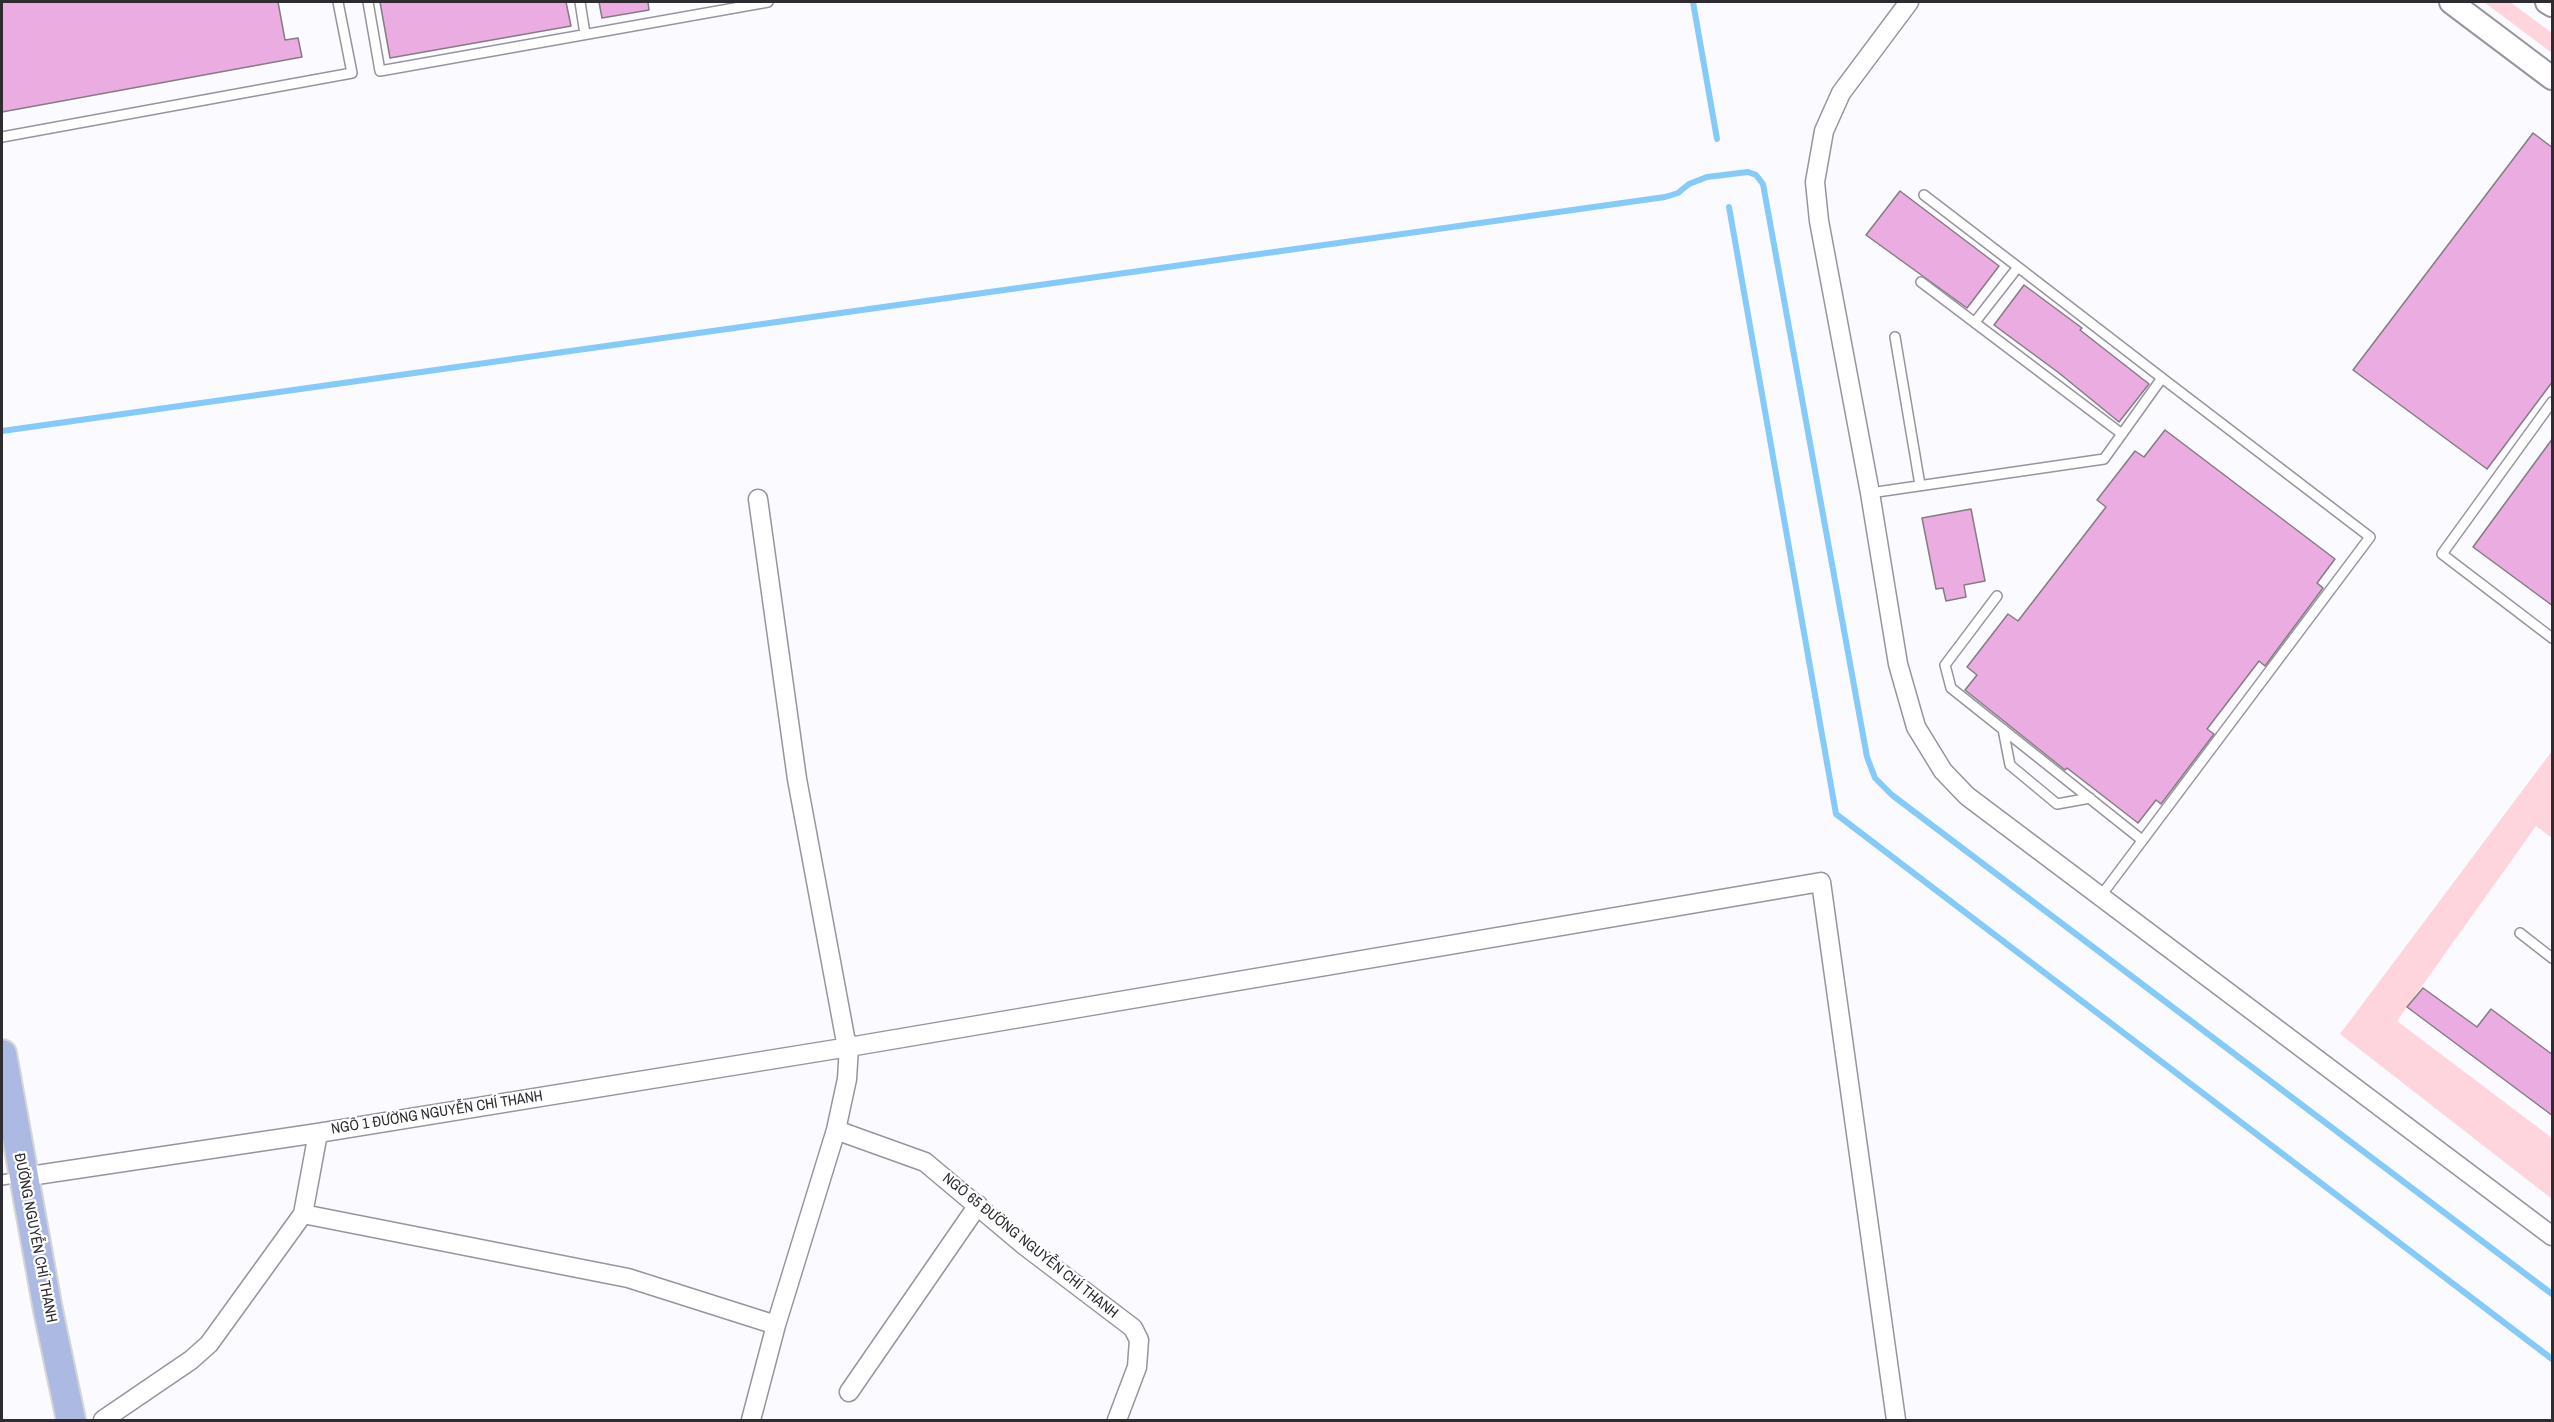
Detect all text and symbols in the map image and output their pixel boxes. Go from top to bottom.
street label: NGÕ 1 ĐƯỜNG NGUYỄN CHÍ THANH [330,1087,544,1139]
street label: ĐƯỜNG NGUYỄN CHÍ THANH [10,1152,60,1324]
street label: NGÕ 65 ĐƯỜNG NGUYỄN CHÍ THANH [939,1170,1121,1322]

